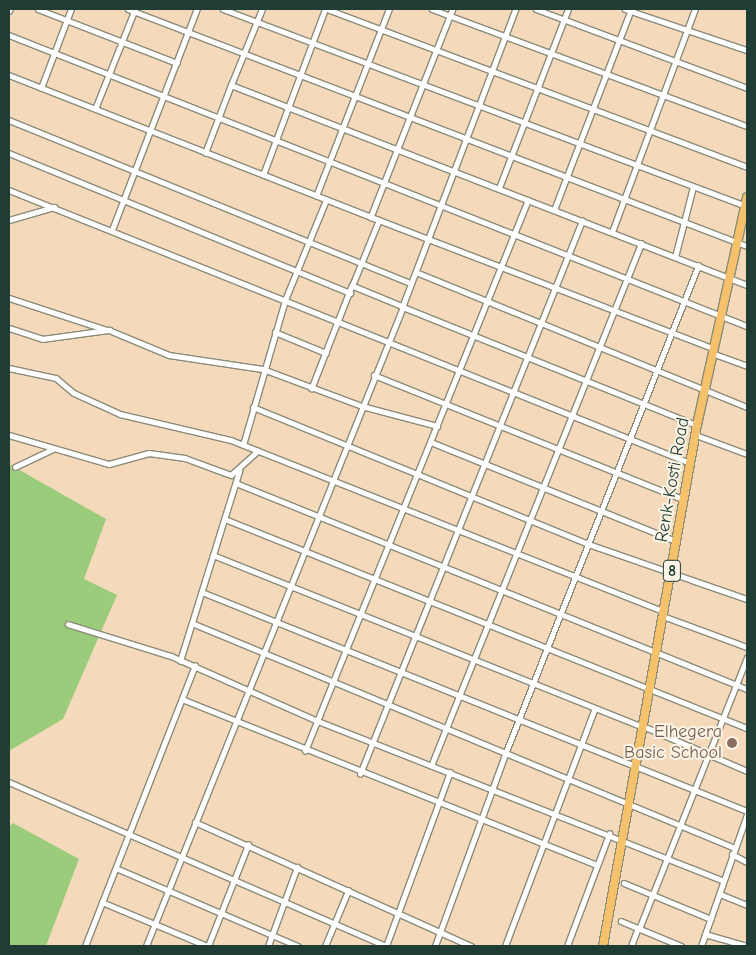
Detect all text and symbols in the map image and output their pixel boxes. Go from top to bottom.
street label: Renk-Kosti Road [651,416,695,544]
road number: 8 [662,558,682,584]
place label: Elhegera Basic School [624,722,722,764]
marker: Elhegera Basic School [726,737,738,749]

